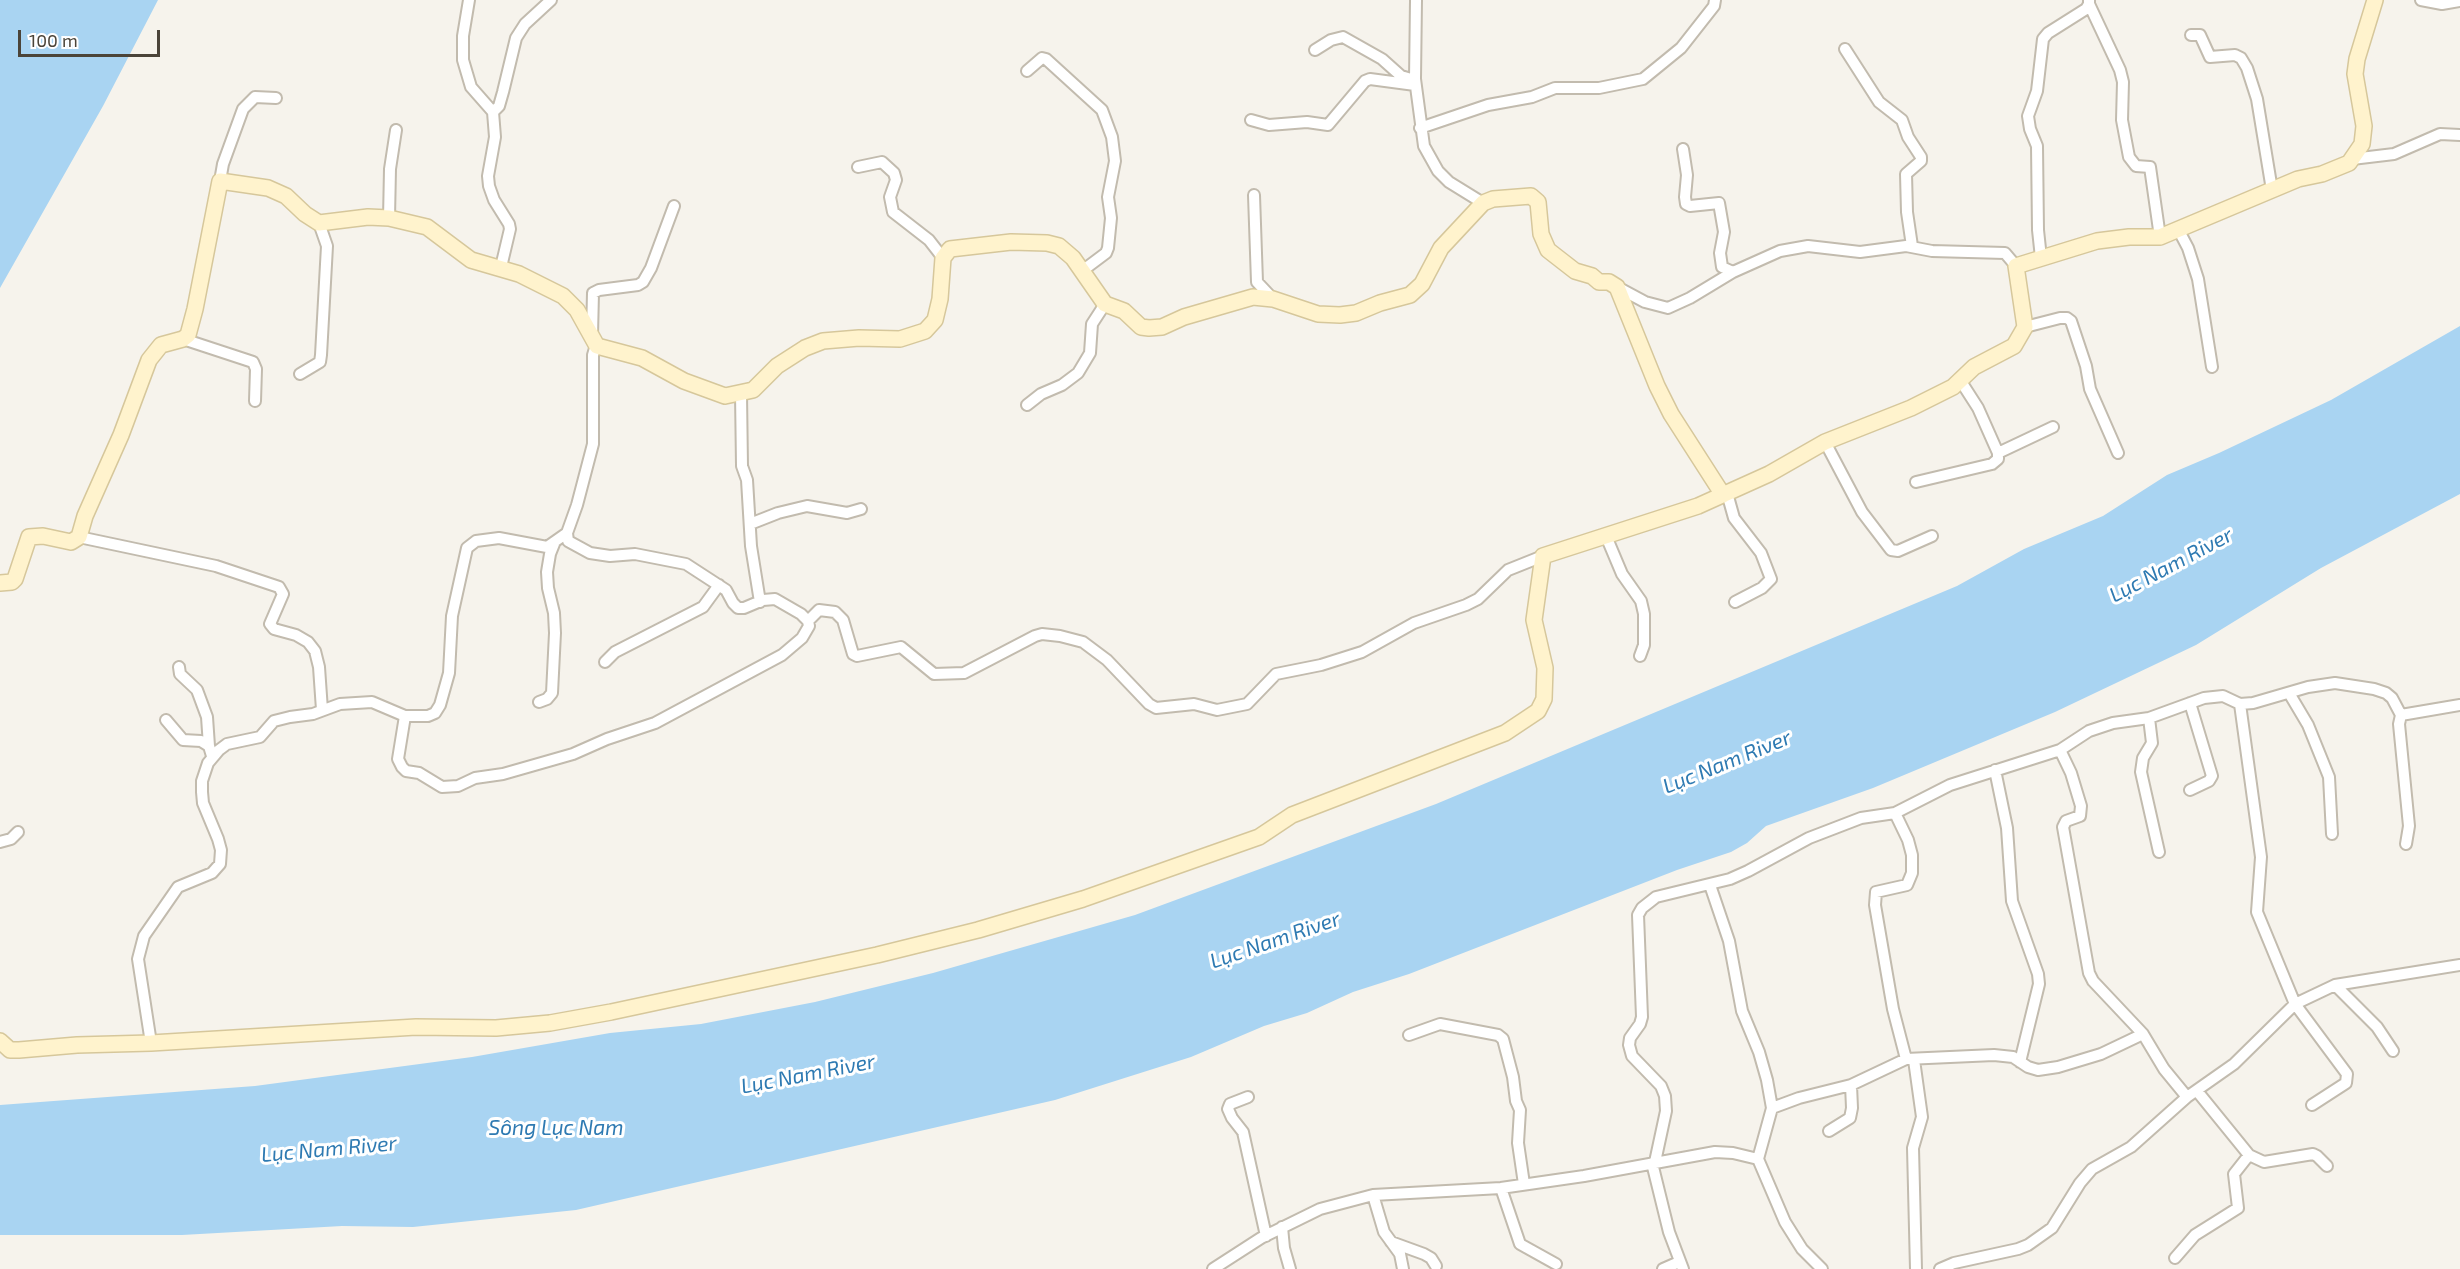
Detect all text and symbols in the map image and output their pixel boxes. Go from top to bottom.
scale bar [21,18,164,56]
text: 100 m [29,29,78,51]
water label: Lục Nam River [2105,522,2237,608]
water label: Lục Nam River [1659,725,1795,799]
water label: Lục Nam River [1207,906,1343,974]
water label: Lục Nam River [739,1049,877,1099]
water label: Sông Lục Nam [488,1115,624,1141]
water label: Lục Nam River [260,1131,398,1167]

